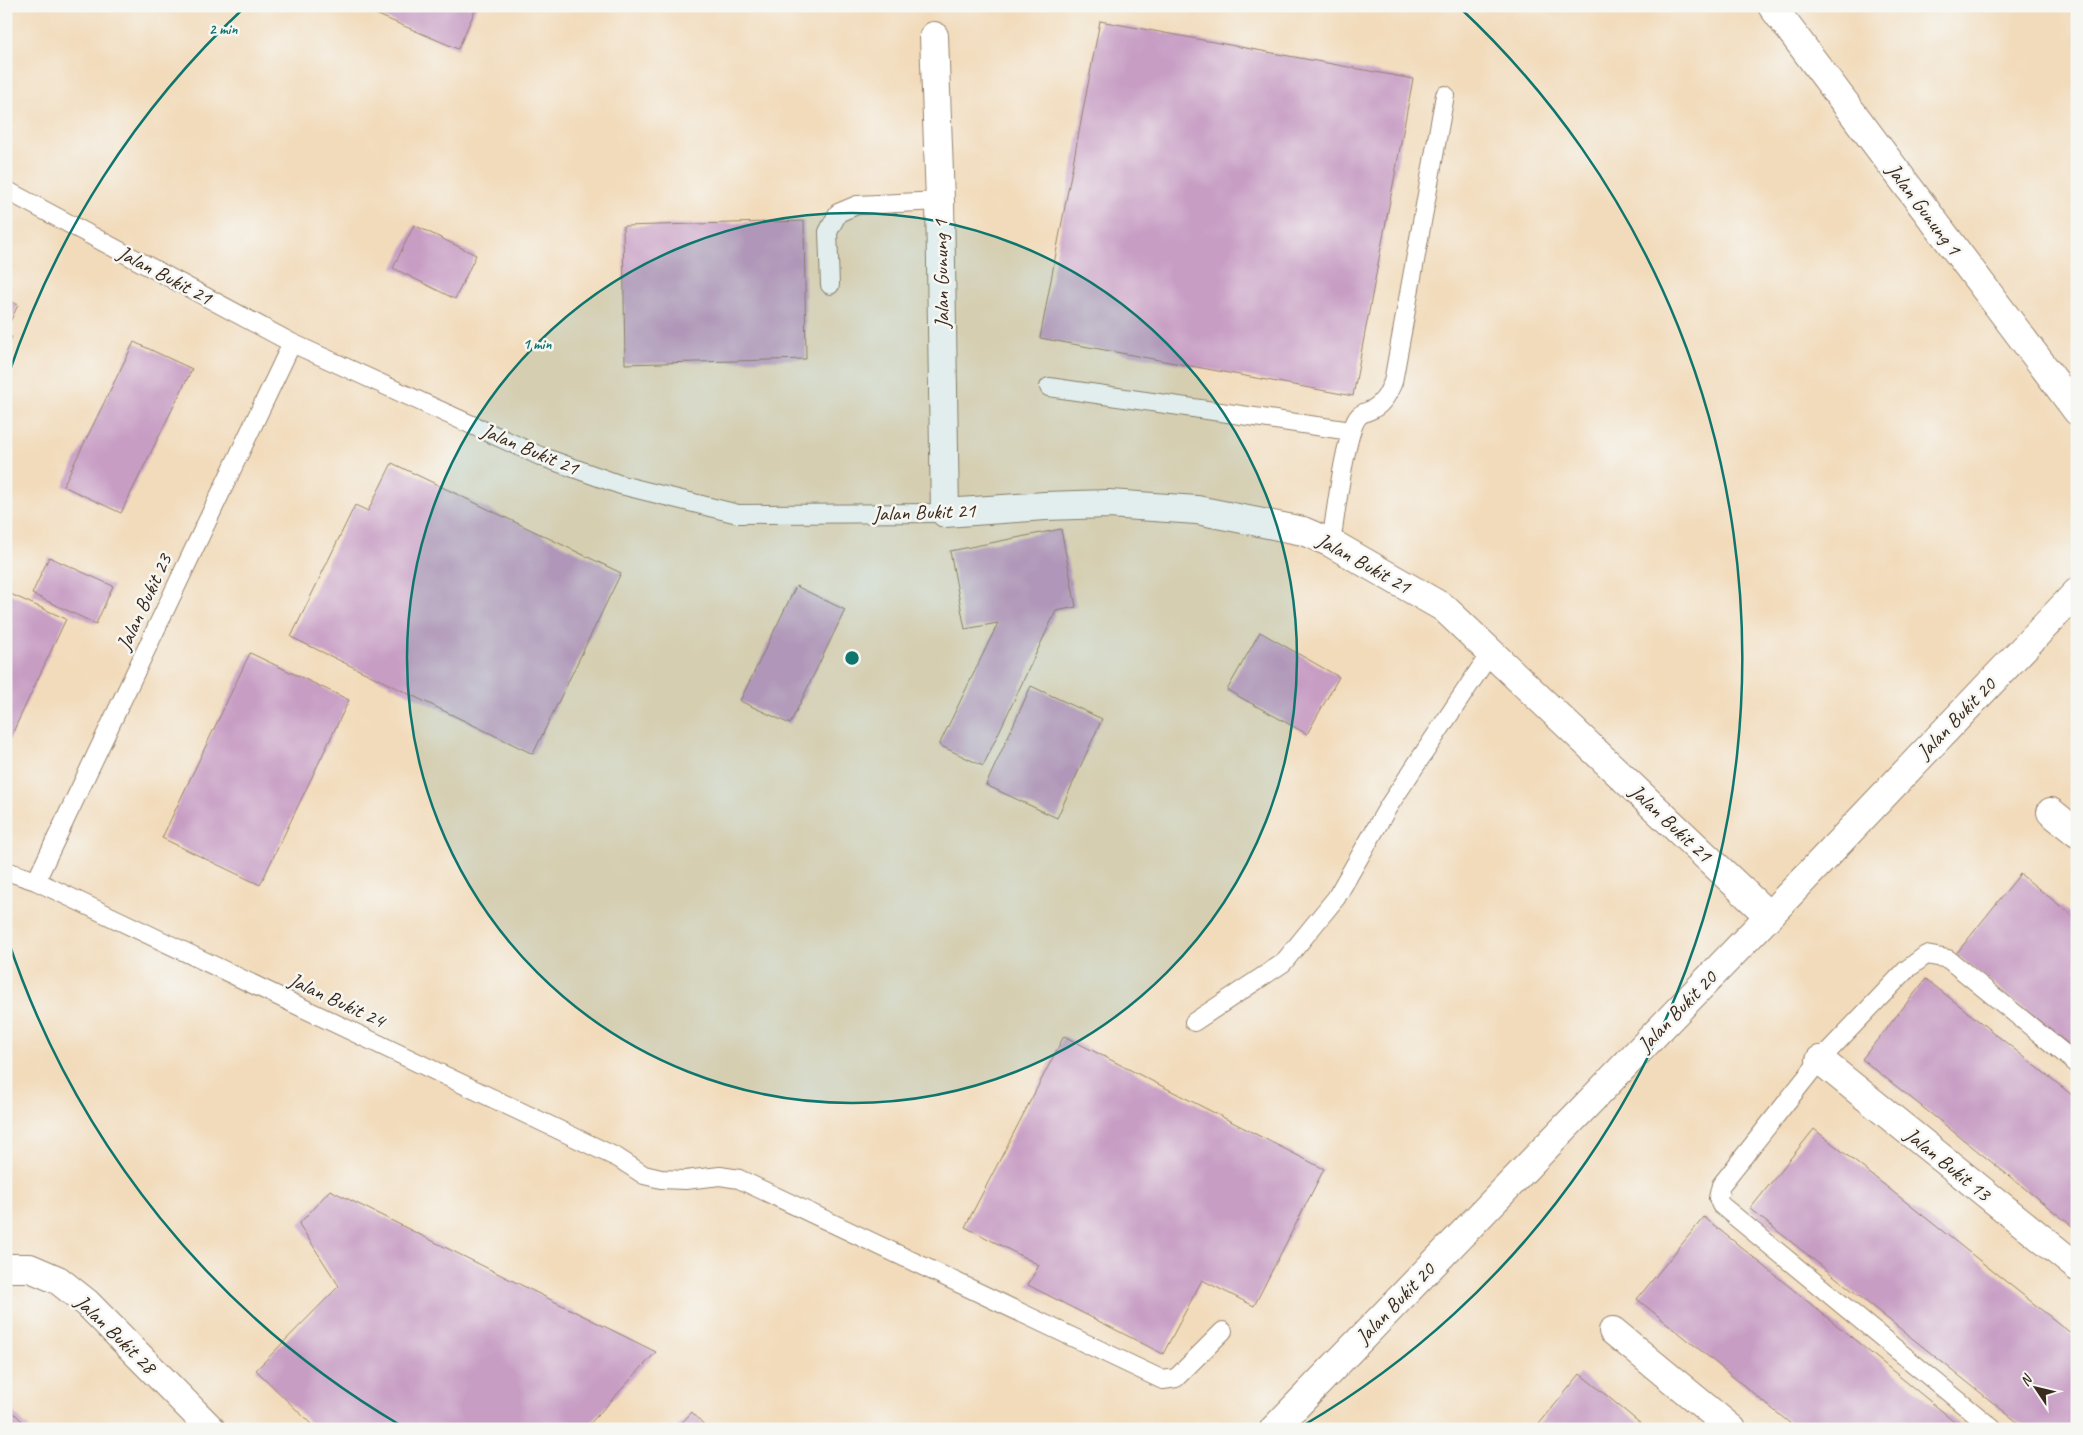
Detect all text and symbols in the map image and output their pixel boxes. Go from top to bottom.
text: 2 min [209,20,238,39]
street label: Jalan Gunung 1 [1880,157,1968,261]
street label: Jalan Gunung 1 [927,218,955,330]
street label: Jalan Bukit 21 [113,239,218,311]
text: 1 min [523,335,552,354]
street label: Jalan Bukit 21 [477,417,584,482]
street label: Jalan Bukit 21 [871,497,977,527]
street label: Jalan Bukit 21 [1312,526,1417,600]
street label: Jalan Bukit 23 [110,548,178,655]
centre of rings [843,649,861,667]
street label: Jalan Bukit 20 [1910,671,2002,765]
street label: Jalan Bukit 21 [1624,778,1719,869]
street label: Jalan Bukit 20 [1631,964,1723,1058]
street label: Jalan Bukit 24 [284,966,391,1035]
street label: Jalan Bukit 13 [1899,1121,1997,1207]
street label: Jalan Bukit 20 [1349,1256,1441,1350]
street label: Jalan Bukit 28 [69,1288,164,1381]
north arrow [2010,1362,2060,1412]
text: N [2016,1370,2037,1389]

